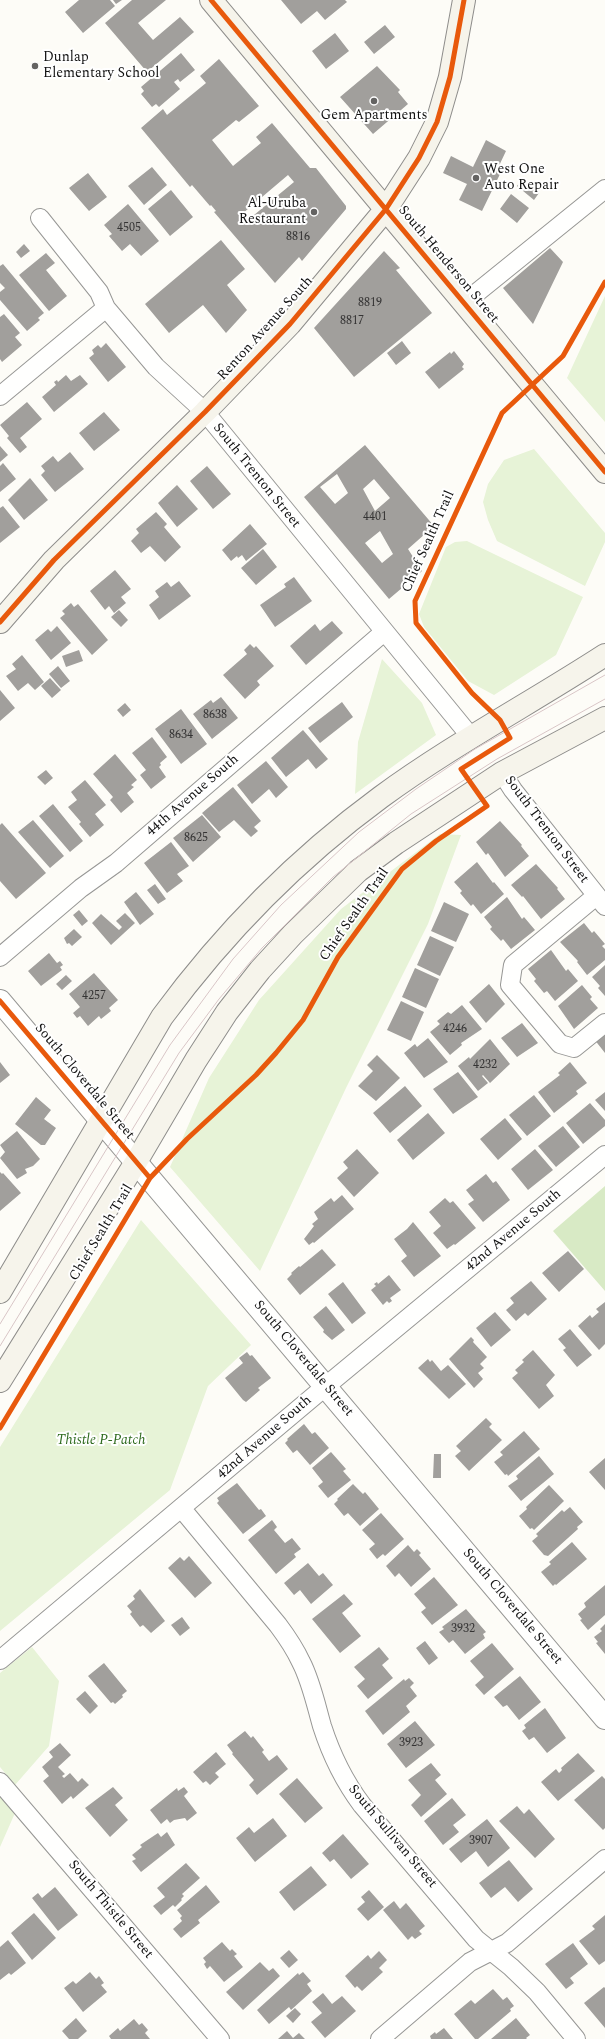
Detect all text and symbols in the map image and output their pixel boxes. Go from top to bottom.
place label: Dunlap Elementary School [43,50,159,82]
marker: Dunlap Elementary School [30,61,40,71]
marker: Gem Apartments [369,96,379,106]
place label: Gem Apartments [320,108,428,124]
place label: West One Auto Repair [484,162,559,194]
marker: West One Auto Repair [471,173,481,183]
place label: Al-Uruba Restaurant [239,196,306,228]
street label: South Henderson Street [394,203,502,327]
marker: Al-Uruba Restaurant [309,207,319,217]
house number: 4505 [117,222,141,236]
house number: 8816 [286,231,310,245]
street label: Renton Avenue South [215,273,317,385]
house number: 8819 [358,297,382,311]
house number: 8817 [340,315,364,329]
street label: South Trenton Street [209,420,303,532]
street label: Chief Sealth Trail [399,488,459,596]
house number: 4401 [363,511,387,525]
house number: 8638 [203,709,227,723]
house number: 8634 [169,729,193,743]
street label: 44th Avenue South [144,751,242,841]
street label: South Trenton Street [500,773,592,887]
house number: 8625 [184,832,208,846]
street label: Chief Sealth Trail [317,865,393,965]
house number: 4257 [82,990,106,1004]
street label: South Cloverdale Street [31,1021,137,1143]
house number: 4246 [443,1023,467,1037]
house number: 4232 [473,1059,497,1073]
street label: Chief Sealth Trail [67,1182,137,1284]
street label: 42nd Avenue South [463,1186,565,1276]
street label: South Cloverdale Street [250,1298,356,1420]
street label: 42nd Avenue South [214,1392,316,1484]
park label: Thistle P-Patch [57,1433,145,1449]
street label: South Cloverdale Street [459,1546,565,1668]
house number: 3932 [451,1623,475,1637]
house number: 3923 [399,1737,423,1751]
street label: South Sullivan Street [344,1782,440,1892]
house number: 3907 [469,1835,493,1849]
street label: South Thistle Street [64,1857,156,1963]

